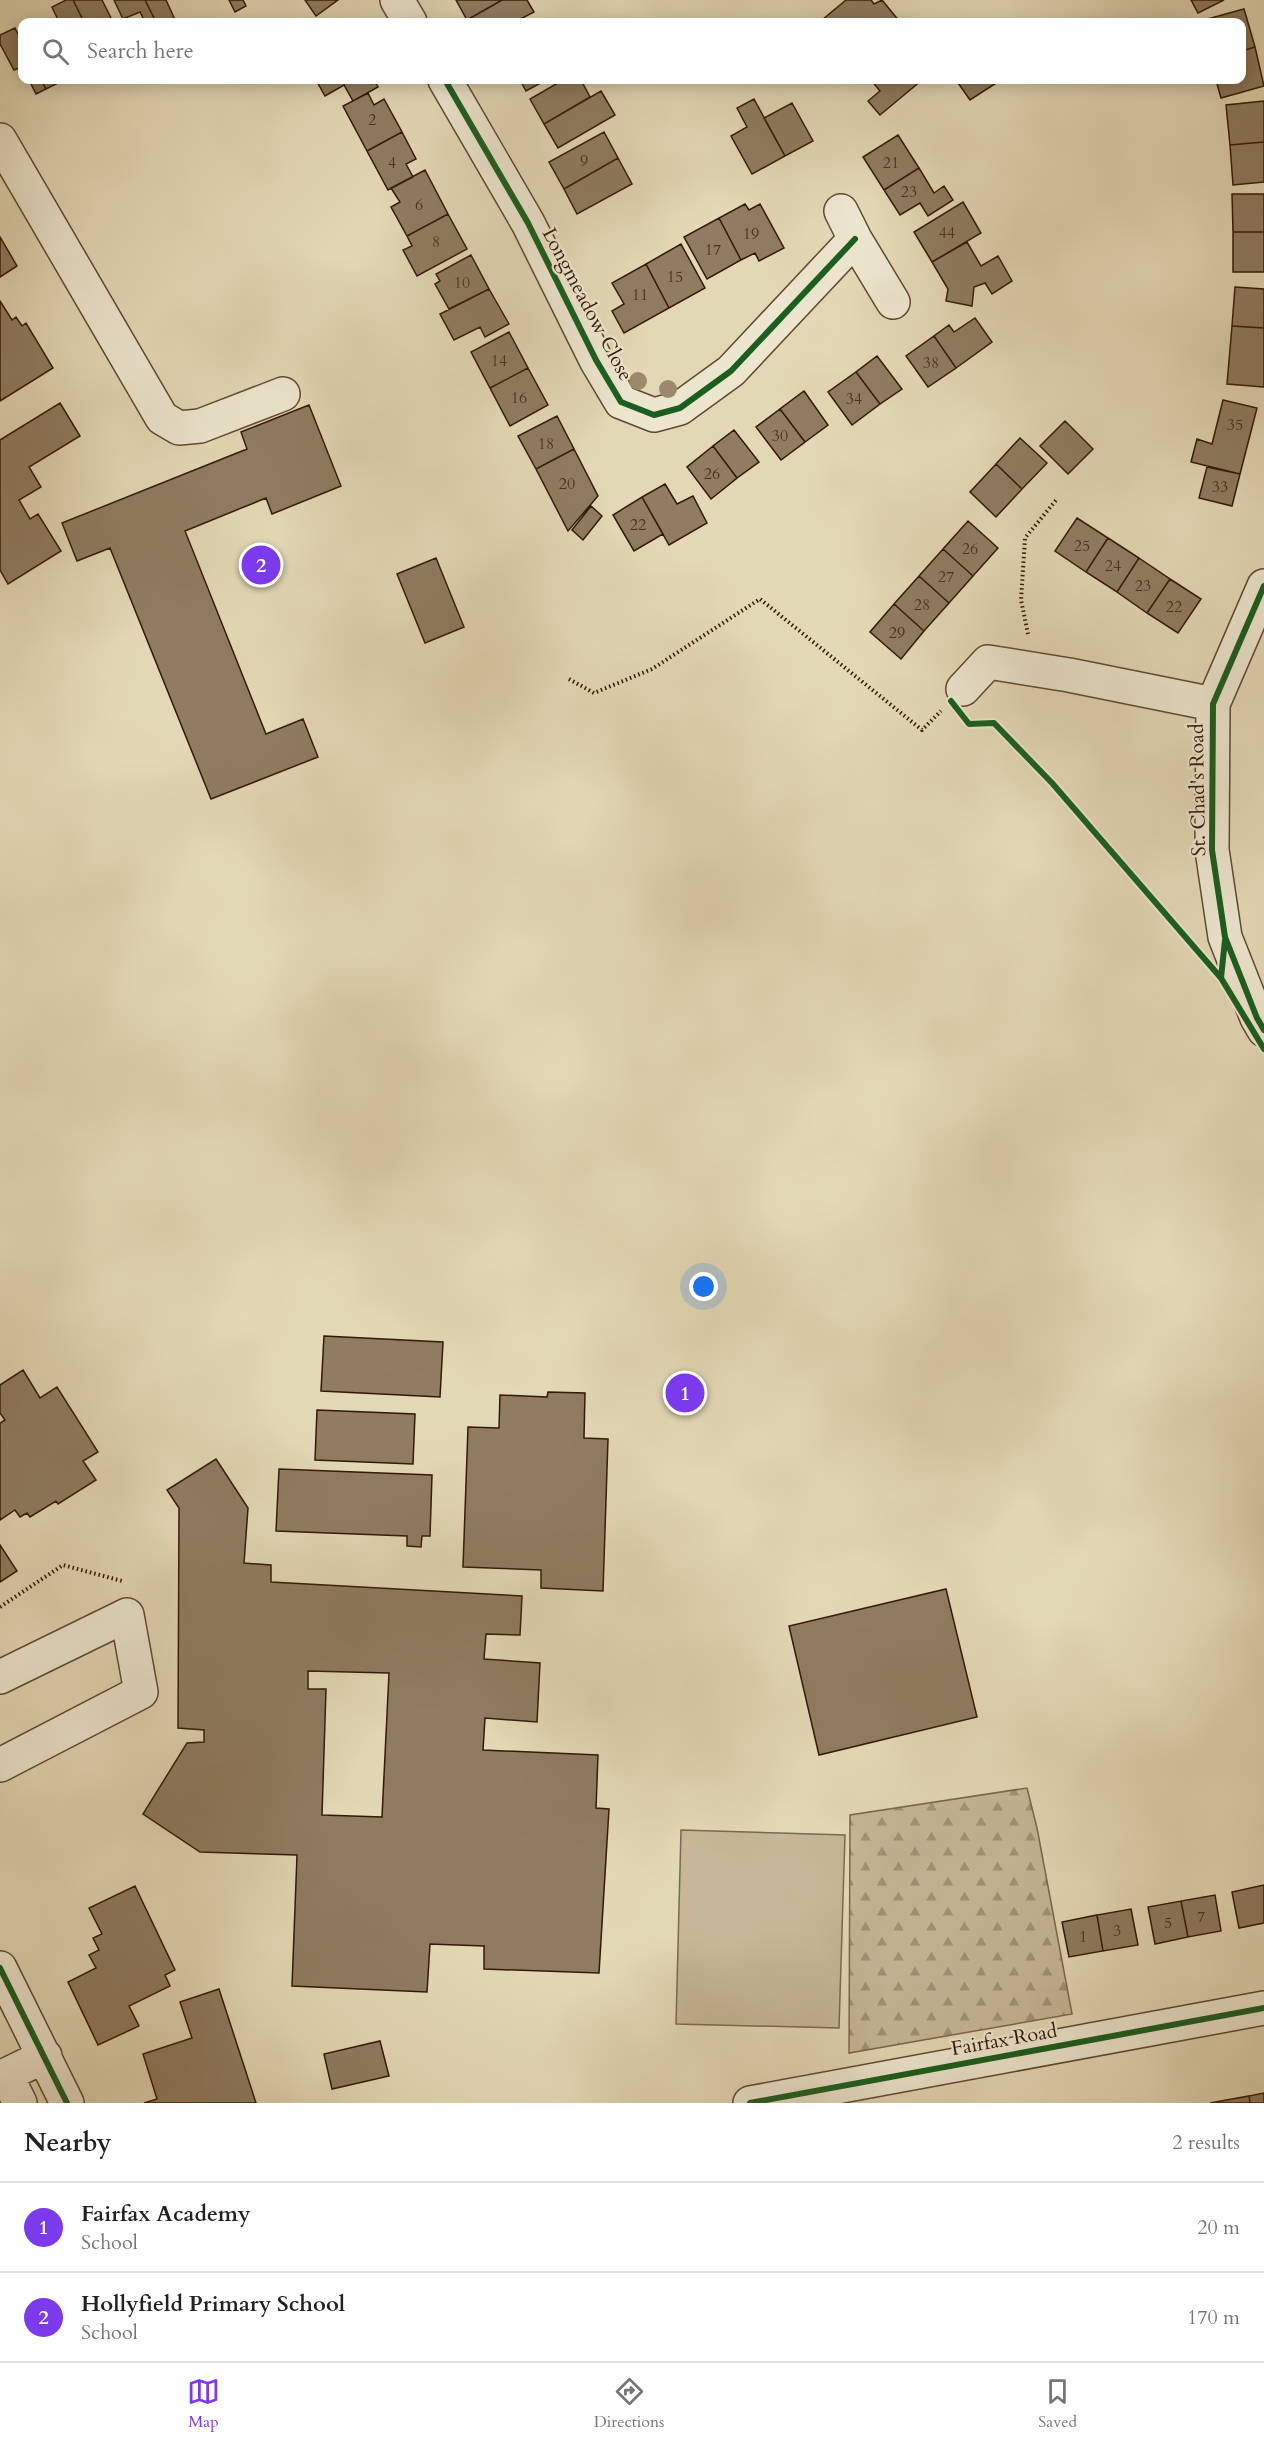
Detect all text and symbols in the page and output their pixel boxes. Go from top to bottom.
search box [18,18,1246,84]
icon: search [39,35,72,68]
text: Search here [87,36,194,66]
house number: 2 [368,109,376,131]
house number: 9 [580,150,588,172]
house number: 4 [388,152,396,174]
house number: 21 [883,152,899,174]
house number: 23 [901,181,917,203]
house number: 6 [415,194,423,216]
house number: 44 [939,222,955,244]
street label: Longmeadow Close [536,223,639,386]
house number: 19 [743,223,759,245]
house number: 8 [432,231,440,253]
house number: 17 [705,239,721,261]
house number: 15 [667,266,683,288]
house number: 10 [454,272,470,294]
house number: 11 [632,284,648,306]
house number: 14 [491,350,507,372]
house number: 38 [923,352,939,374]
house number: 16 [511,387,527,409]
house number: 34 [846,388,862,410]
house number: 35 [1227,414,1243,436]
house number: 30 [772,425,788,447]
house number: 18 [538,433,554,455]
house number: 26 [704,463,720,485]
house number: 20 [559,473,575,495]
house number: 33 [1212,476,1228,498]
house number: 22 [630,514,646,536]
house number: 25 [1074,535,1090,557]
house number: 26 [962,538,978,560]
pin: 2 [242,542,280,588]
house number: 24 [1105,555,1121,577]
house number: 27 [938,566,954,588]
house number: 23 [1135,575,1151,597]
house number: 28 [914,594,930,616]
house number: 22 [1166,596,1182,618]
house number: 29 [889,622,905,644]
street label: St. Chad's Road [1183,723,1212,857]
your location [689,1272,718,1301]
pin: 1 [666,1370,704,1416]
house number: 7 [1197,1906,1205,1928]
house number: 5 [1164,1912,1172,1934]
house number: 3 [1113,1920,1121,1942]
house number: 1 [1079,1926,1087,1948]
street label: Fairfax Road [949,2017,1059,2062]
text: Nearby [24,2125,112,2160]
text: 2 results [1172,2129,1240,2156]
text: Fairfax Academy [81,2199,251,2229]
text: 1 [38,2214,49,2241]
text: 20 m [1197,2214,1240,2241]
text: School [81,2229,138,2256]
text: Hollyfield Primary School [81,2289,345,2319]
text: 2 [38,2304,49,2331]
text: 170 m [1187,2304,1240,2331]
text: School [81,2319,138,2346]
tab: Map [187,2375,220,2433]
tab: Directions [594,2375,664,2433]
tab: Saved [1038,2375,1077,2433]

